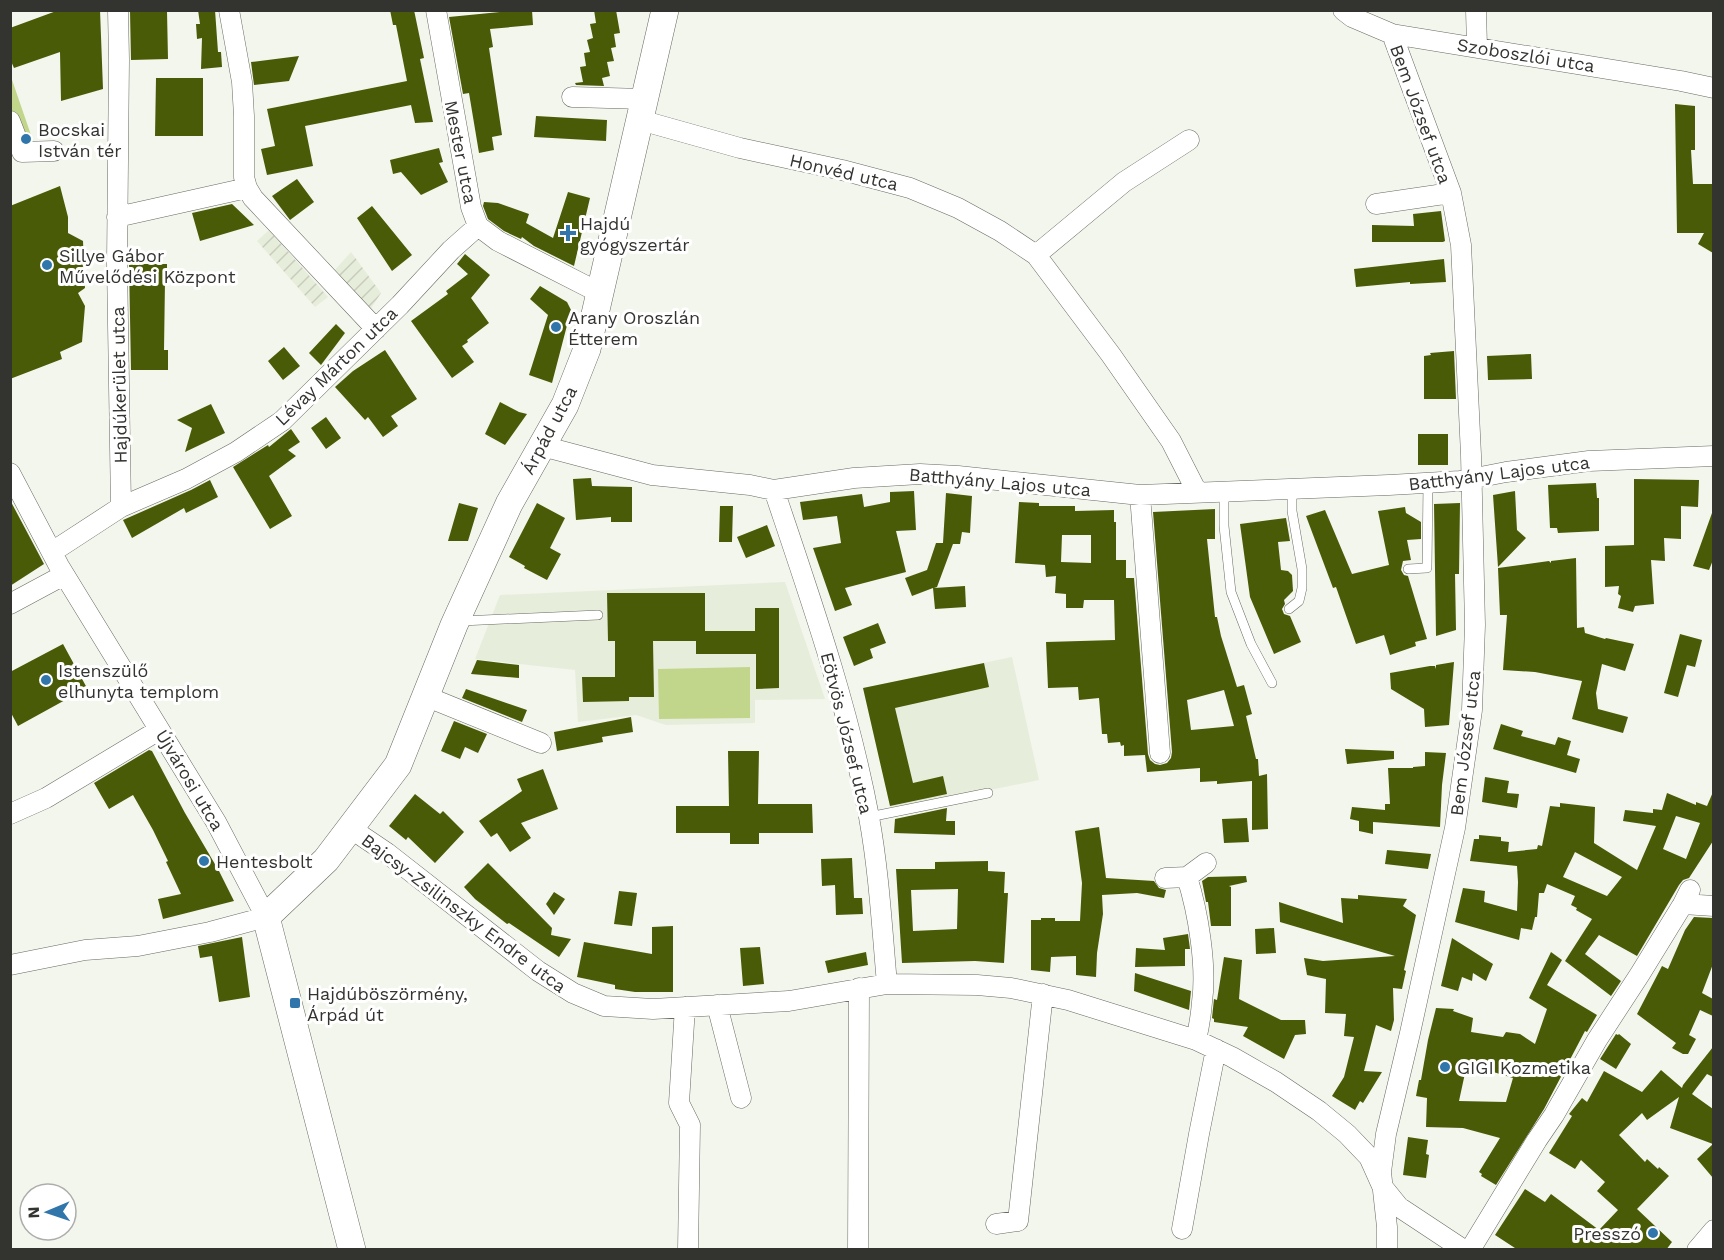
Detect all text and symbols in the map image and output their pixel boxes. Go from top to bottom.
street label: Szoboszlói utca [1456,34,1596,76]
street label: Bem József utca [1386,42,1456,186]
street label: Mester utca [441,98,481,206]
place label: Bocskai István tér [38,119,122,161]
marker: Bocskai István tér [19,132,33,146]
street label: Honvéd utca [788,149,900,195]
place label: Hajdú gyógyszertár [580,213,690,255]
marker: Hajdú gyógyszertár [561,226,575,240]
place label: Sillye Gábor Művelődési Központ [59,245,236,287]
marker: Sillye Gábor Művelődési Központ [40,258,54,272]
street label: Lévay Márton utca [271,302,401,430]
street label: Hajdúkerület utca [107,306,131,464]
place label: Arany Oroszlán Étterem [568,307,700,349]
marker: Arany Oroszlán Étterem [549,320,563,334]
street label: Árpád utca [517,382,581,478]
street label: Batthyány Lajos utca [1407,451,1591,495]
street label: Batthyány Lajos utca [908,464,1092,500]
street label: Eötvös József utca [817,650,877,816]
place label: Istenszülő elhunyta templom [58,660,219,702]
street label: Bem József utca [1446,669,1484,817]
marker: Istenszülő elhunyta templom [39,673,53,687]
street label: Újvárosi utca [152,726,228,834]
street label: Bajcsy-Zsilinszky Endre utca [358,829,570,997]
place label: Hentesbolt [216,851,313,872]
marker: Hentesbolt [197,854,211,868]
place label: Hajdúböszörmény, Árpád út [307,983,468,1025]
marker: Hajdúböszörmény, Árpád út [288,996,302,1010]
place label: GIGI Kozmetika [1457,1057,1591,1078]
marker: GIGI Kozmetika [1438,1060,1452,1074]
north arrow [18,1182,78,1242]
text: N [24,1206,43,1219]
place label: Presszó [1573,1223,1641,1244]
marker: Presszó [1646,1226,1660,1240]

